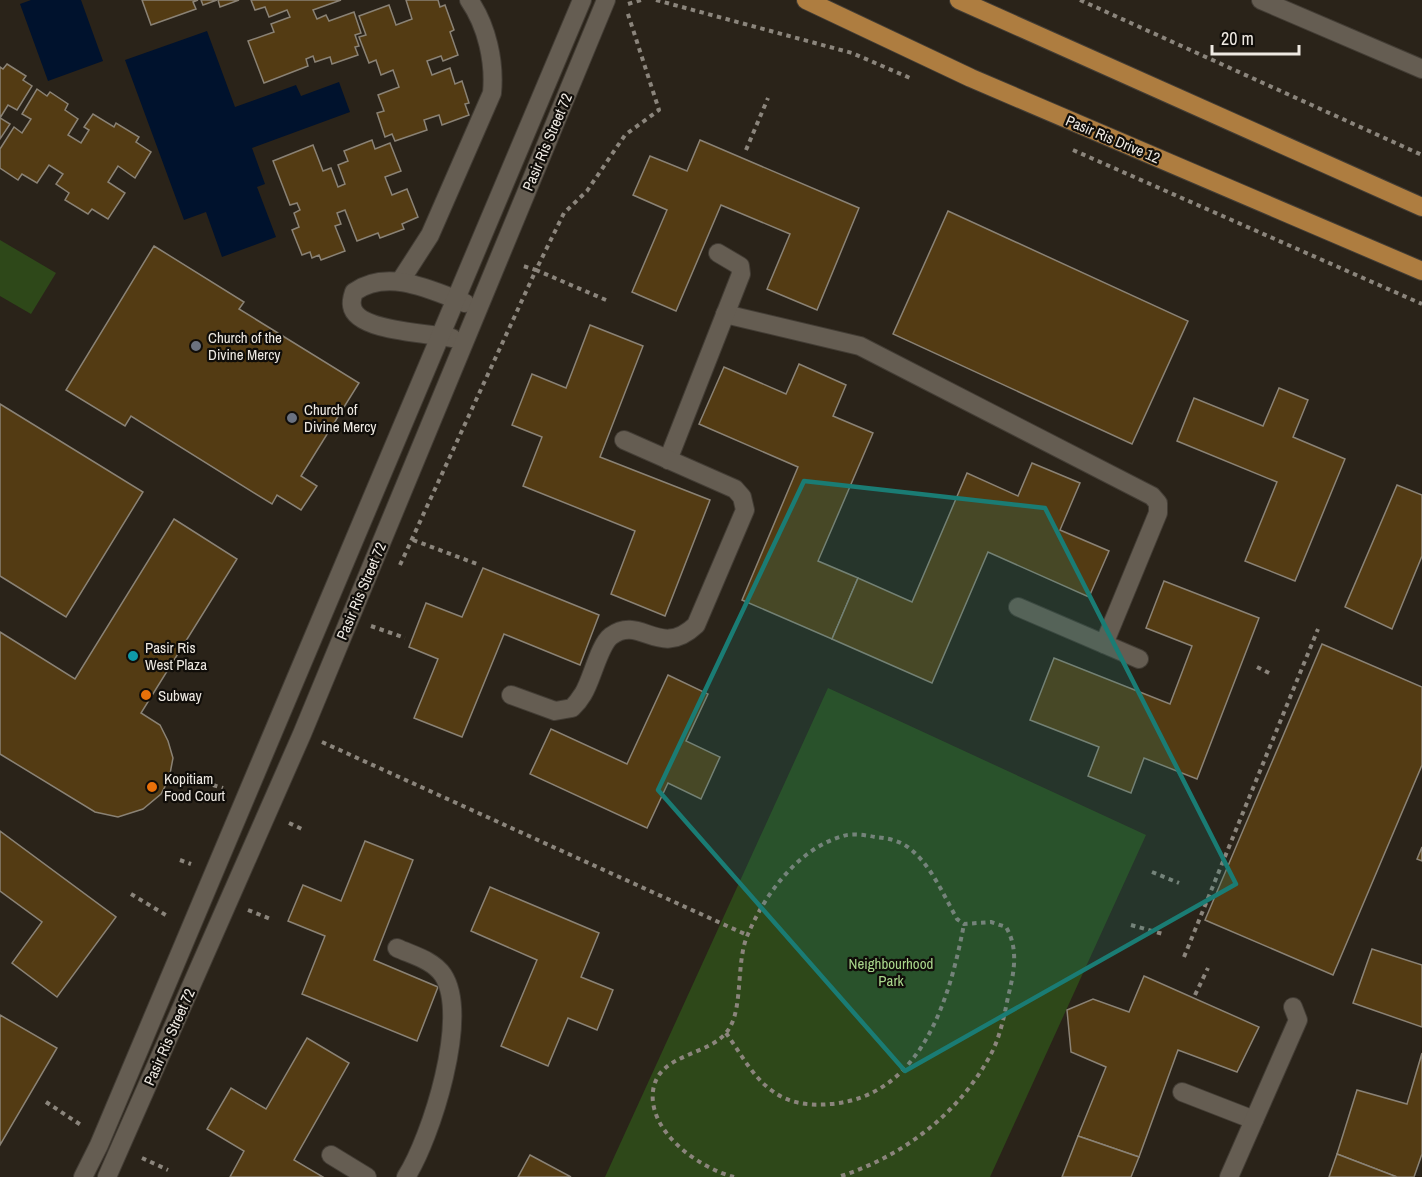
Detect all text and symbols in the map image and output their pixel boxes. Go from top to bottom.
scale bar [1212,18,1299,56]
text: 20 m [1221,26,1254,51]
street label: Pasir Ris Street 72 [517,90,577,194]
street label: Pasir Ris Drive 12 [1063,110,1163,168]
place label: Church of the Divine Mercy [208,327,282,365]
marker: Church of the Divine Mercy [189,339,203,353]
place label: Church of Divine Mercy [304,399,377,437]
marker: Church of Divine Mercy [285,411,299,425]
street label: Pasir Ris Street 72 [331,539,391,643]
place label: Pasir Ris West Plaza [145,637,207,675]
marker: Pasir Ris West Plaza [126,649,140,663]
place label: Subway [158,685,203,706]
marker: Subway [139,688,153,702]
place label: Kopitiam Food Court [164,768,226,806]
marker: Kopitiam Food Court [145,780,159,794]
park label: Neighbourhood Park [849,953,933,991]
street label: Pasir Ris Street 72 [138,985,200,1089]

